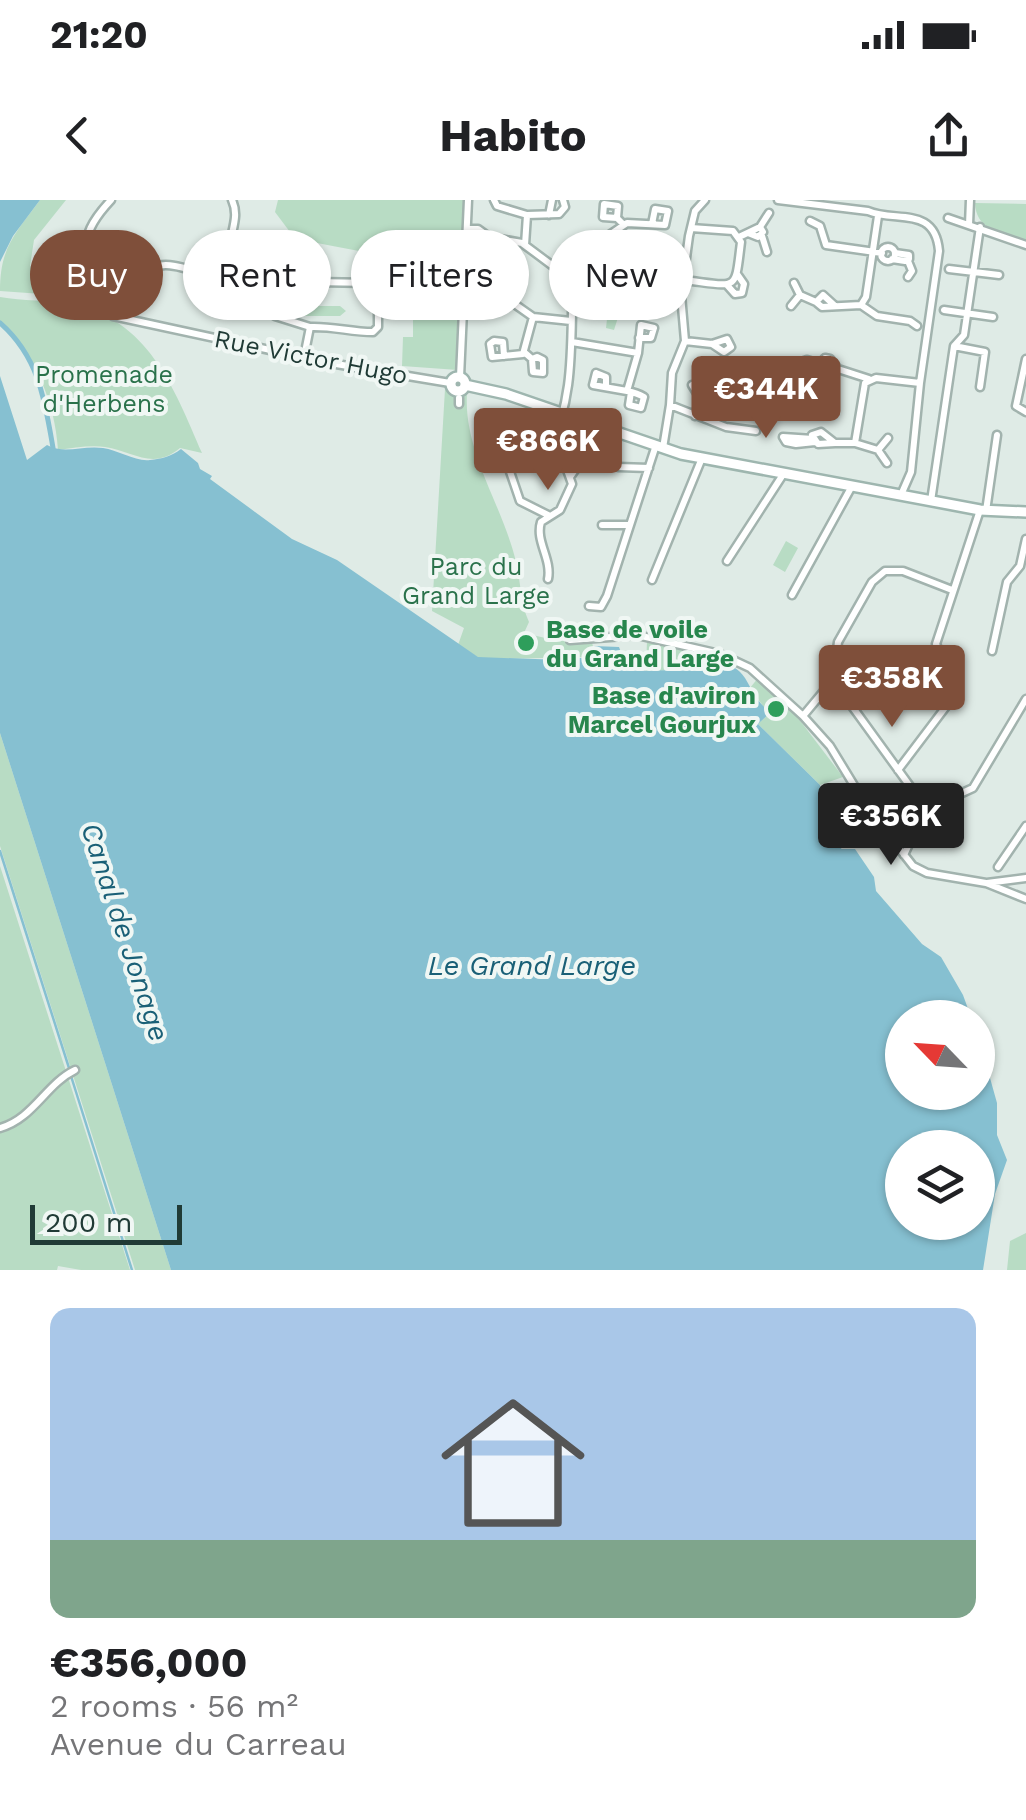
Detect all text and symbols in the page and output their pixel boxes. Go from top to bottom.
text: 21:20 [50,13,148,57]
icon: back [50,108,105,163]
icon: share [921,108,976,163]
text: Habito [439,109,587,162]
chip: Buy [30,230,163,320]
chip: Rent [183,230,331,320]
chip: Filters [351,230,529,320]
chip: New [549,230,693,320]
street label: Rue Victor Hugo [212,324,410,390]
pin: €344K [696,356,836,441]
park label: Promenade d'Herbens [35,360,173,418]
text: €344K [714,369,818,407]
pin: €866K [478,408,618,493]
text: €866K [496,421,600,459]
park label: Parc du Grand Large [402,552,550,610]
place label: Base de voile du Grand Large [546,615,734,673]
marker: Base de voile du Grand Large [515,632,537,654]
pin: €358K [822,645,962,730]
text: €358K [841,658,943,696]
place label: Base d'aviron Marcel Gourjux [568,681,756,739]
marker: Base d'aviron Marcel Gourjux [765,698,787,720]
pin: €356K [821,783,961,868]
text: €356K [840,796,942,834]
water label: Canal de Jonage [74,819,176,1045]
water label: Le Grand Large [428,949,636,982]
north arrow [885,1000,995,1110]
map controls [885,1000,995,1240]
button: layers [885,1130,995,1240]
scale bar [30,1200,182,1244]
text: 200 m [45,1206,132,1239]
icon: home [423,1373,603,1553]
text: €356,000 [50,1638,248,1687]
text: 2 rooms · 56 m² [50,1687,298,1725]
text: Avenue du Carreau [50,1725,347,1763]

